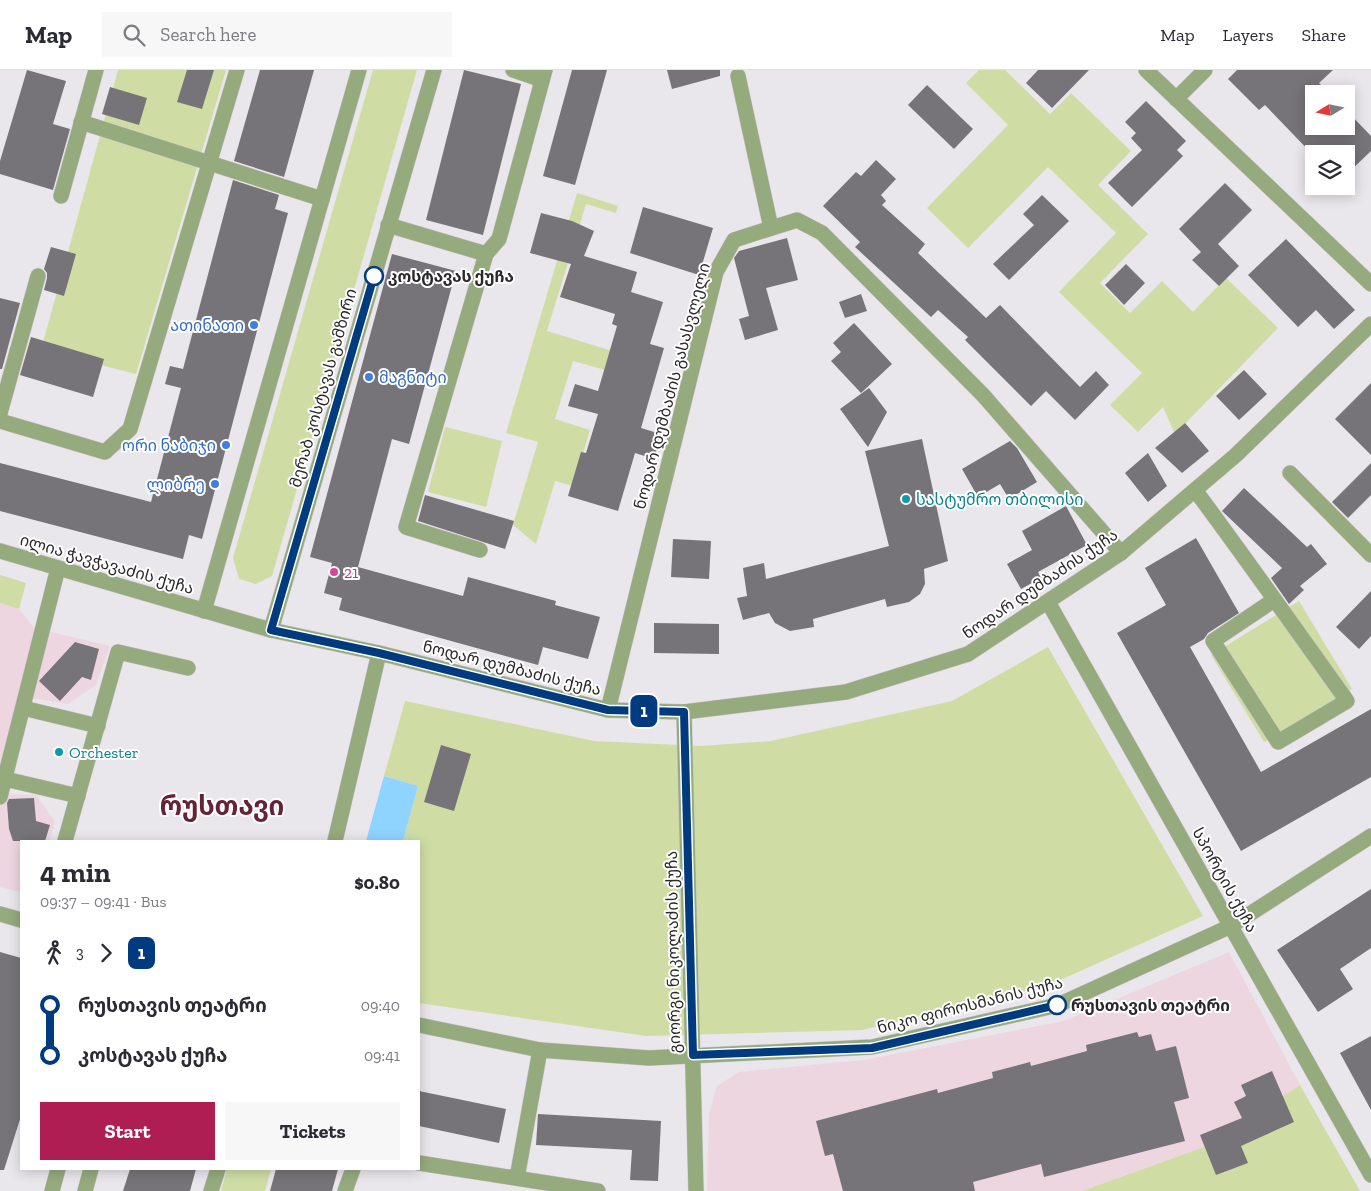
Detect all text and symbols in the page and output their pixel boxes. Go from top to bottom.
search box [102,12,452,57]
text: Map [25,20,72,49]
icon: search [120,21,148,49]
text: Search here [160,23,257,46]
text: Map [1160,24,1195,46]
text: Layers [1223,24,1274,46]
text: Share [1302,24,1346,46]
north arrow [1305,85,1355,135]
map controls [1305,85,1355,195]
button: layers [1305,145,1355,195]
street label: ნოდარ დუმბაძის გასასვლელი [630,261,715,511]
marker: კოსტავას ქუჩა [364,266,384,286]
place label: კოსტავას ქუჩა [388,267,514,286]
street label: მერაბ კოსტავას გამზირი [285,286,361,490]
place label: ათინათი [170,316,244,335]
marker: ათინათი [248,319,260,331]
place label: მაგნიტი [379,368,447,387]
marker: მაგნიტი [363,371,375,383]
place label: ორი ნაბიჯი [122,436,216,455]
marker: ორი ნაბიჯი [220,439,232,451]
place label: ლიბრე [147,475,205,495]
marker: ლიბრე [209,478,221,490]
place label: სასტუმრო თბილისი [916,490,1084,510]
marker: სასტუმრო თბილისი [900,493,912,505]
street label: ნოდარ დუმბაძის ქუჩა [959,525,1122,644]
street label: ილია ჭავჭავაძის ქუჩა [18,530,196,599]
place label: 21 [344,563,358,582]
marker: 21 [328,566,340,578]
street label: ნოდარ დუმბაძის ქუჩა [421,637,603,700]
line badge: 1 [628,695,660,727]
text: 1 [640,700,648,722]
place label: Orchester [69,743,139,762]
marker: Orchester [53,746,65,758]
district label: რუსთავი [160,790,284,822]
street label: სპორტის ქუჩა [1188,824,1262,936]
street label: გიორგი ნიკოლაძის ქუჩა [662,851,685,1053]
text: 4 min [40,856,111,889]
text: $0.80 [354,871,400,894]
text: 09:37 – 09:41 · Bus [40,892,166,911]
icon: walk [40,939,68,967]
icon: forward [92,939,120,967]
text: 1 [138,942,145,964]
text: 3 [76,943,84,962]
street label: ნიკო ფიროსმანის ქუჩა [875,973,1065,1037]
text: რუსთავის თეატრი [78,994,267,1017]
marker: რუსთავის თეატრი [1047,995,1067,1015]
text: 09:40 [361,996,400,1015]
place label: რუსთავის თეატრი [1071,996,1230,1015]
text: კოსტავას ქუჩა [78,1044,227,1067]
text: 09:41 [364,1046,400,1065]
button: Start [40,1102,215,1160]
button: Tickets [225,1102,400,1160]

